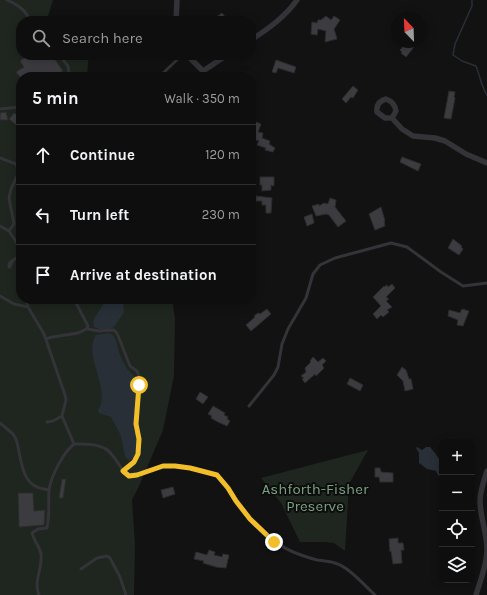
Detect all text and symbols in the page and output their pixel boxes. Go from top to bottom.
north arrow [391,12,427,48]
search box [16,16,256,60]
icon: search [30,27,52,49]
text: Search here [62,29,143,47]
text: 5 min [32,88,79,108]
text: Walk · 350 m [164,91,240,106]
icon: ahead [32,144,54,166]
text: Continue [70,146,135,164]
text: 120 m [205,147,240,162]
icon: left [32,204,54,226]
text: Turn left [70,206,129,224]
text: 230 m [202,207,240,222]
icon: arrive [32,264,54,286]
text: Arrive at destination [70,266,217,284]
route start [130,376,148,394]
map controls [439,439,475,583]
button: + [439,439,475,475]
button: − [439,475,475,511]
park label: Ashforth-Fisher Preserve [262,480,369,515]
button: locate [439,511,475,547]
route end [265,533,283,551]
button: layers [439,547,475,583]

